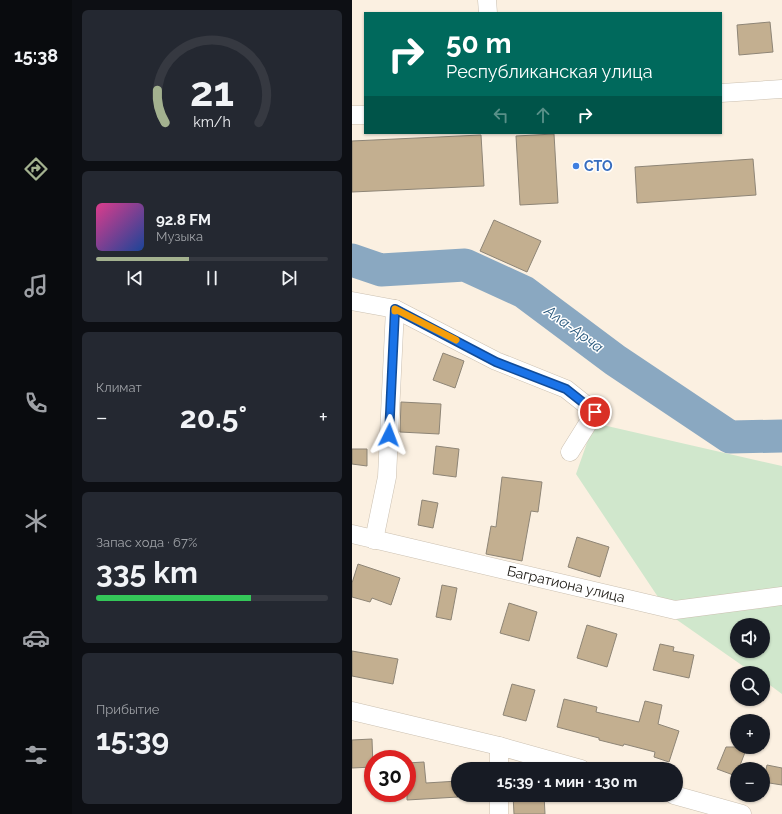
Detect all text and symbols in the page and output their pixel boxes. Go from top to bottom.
text: 50 m [446,27,512,60]
icon: right [380,28,432,80]
text: 15:38 [14,45,58,66]
text: Республиканская улица [446,61,653,82]
text: 21 [190,67,234,116]
icon: left [490,104,512,126]
icon: ahead [532,104,554,126]
icon: right [574,104,596,126]
text: km/h [193,114,231,130]
icon: directions [22,155,50,183]
place label: СТО [584,158,613,174]
marker: СТО [571,161,581,171]
text: 92.8 FM [156,211,211,229]
text: Музыка [156,229,203,244]
icon: previous [124,267,146,289]
icon: pause [201,267,223,289]
icon: next [278,267,300,289]
icon: music [22,272,50,300]
water label: Ала-Арча [540,301,607,356]
text: Климат [96,380,142,395]
icon: phone [22,389,50,417]
pin [578,395,612,429]
text: 20.5° [180,400,247,435]
icon: arrive [584,401,606,423]
text: − [96,404,108,430]
text: + [319,404,328,430]
position arrow [368,414,410,456]
icon: climate [22,507,50,535]
text: Запас хода · 67% [96,535,197,550]
text: 335 km [96,555,198,590]
street label: Багратиона улица [506,563,626,605]
map controls [730,618,770,802]
button: sound [730,618,770,658]
icon: car [22,624,50,652]
button: search [730,666,770,706]
text: Прибытие [96,702,159,717]
button: + [730,714,770,754]
text: 15:39 [96,722,169,757]
icon: filters [22,741,50,769]
speed limit sign: 30 [364,750,416,802]
button: − [730,762,770,802]
text: 15:39 · 1 мин · 130 m [497,773,637,791]

